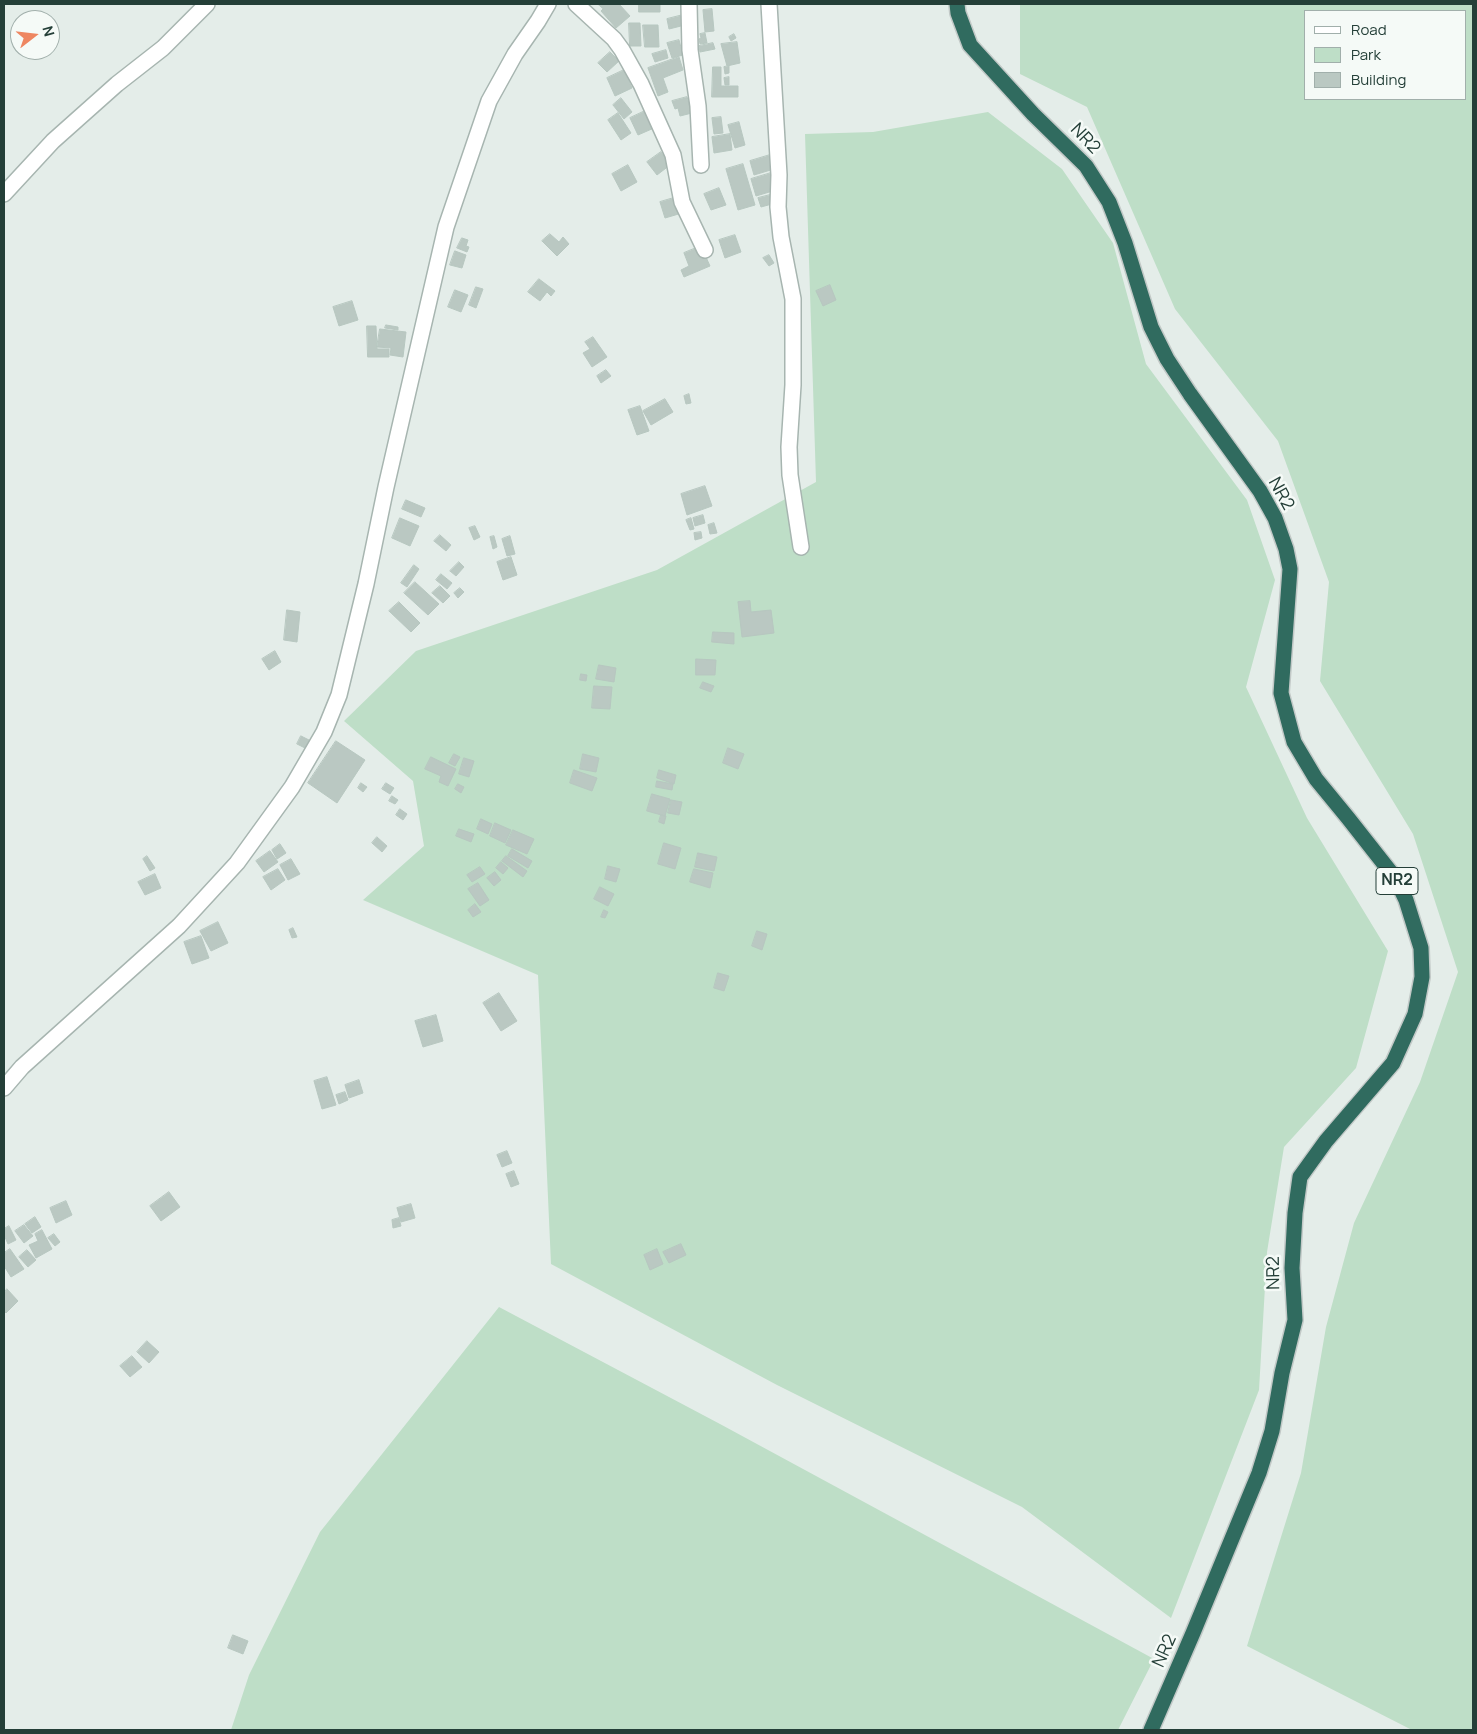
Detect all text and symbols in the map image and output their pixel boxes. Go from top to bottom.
north arrow [10,10,60,60]
legend [1304,10,1467,100]
text: Road [1351,19,1387,40]
text: N [38,24,59,38]
text: Park [1351,44,1381,65]
text: Building [1351,69,1406,90]
street label: NR2 [1066,119,1104,159]
street label: NR2 [1263,474,1299,514]
road number: NR2 [1376,868,1418,894]
street label: NR2 [1263,1256,1285,1290]
street label: NR2 [1148,1631,1182,1671]

